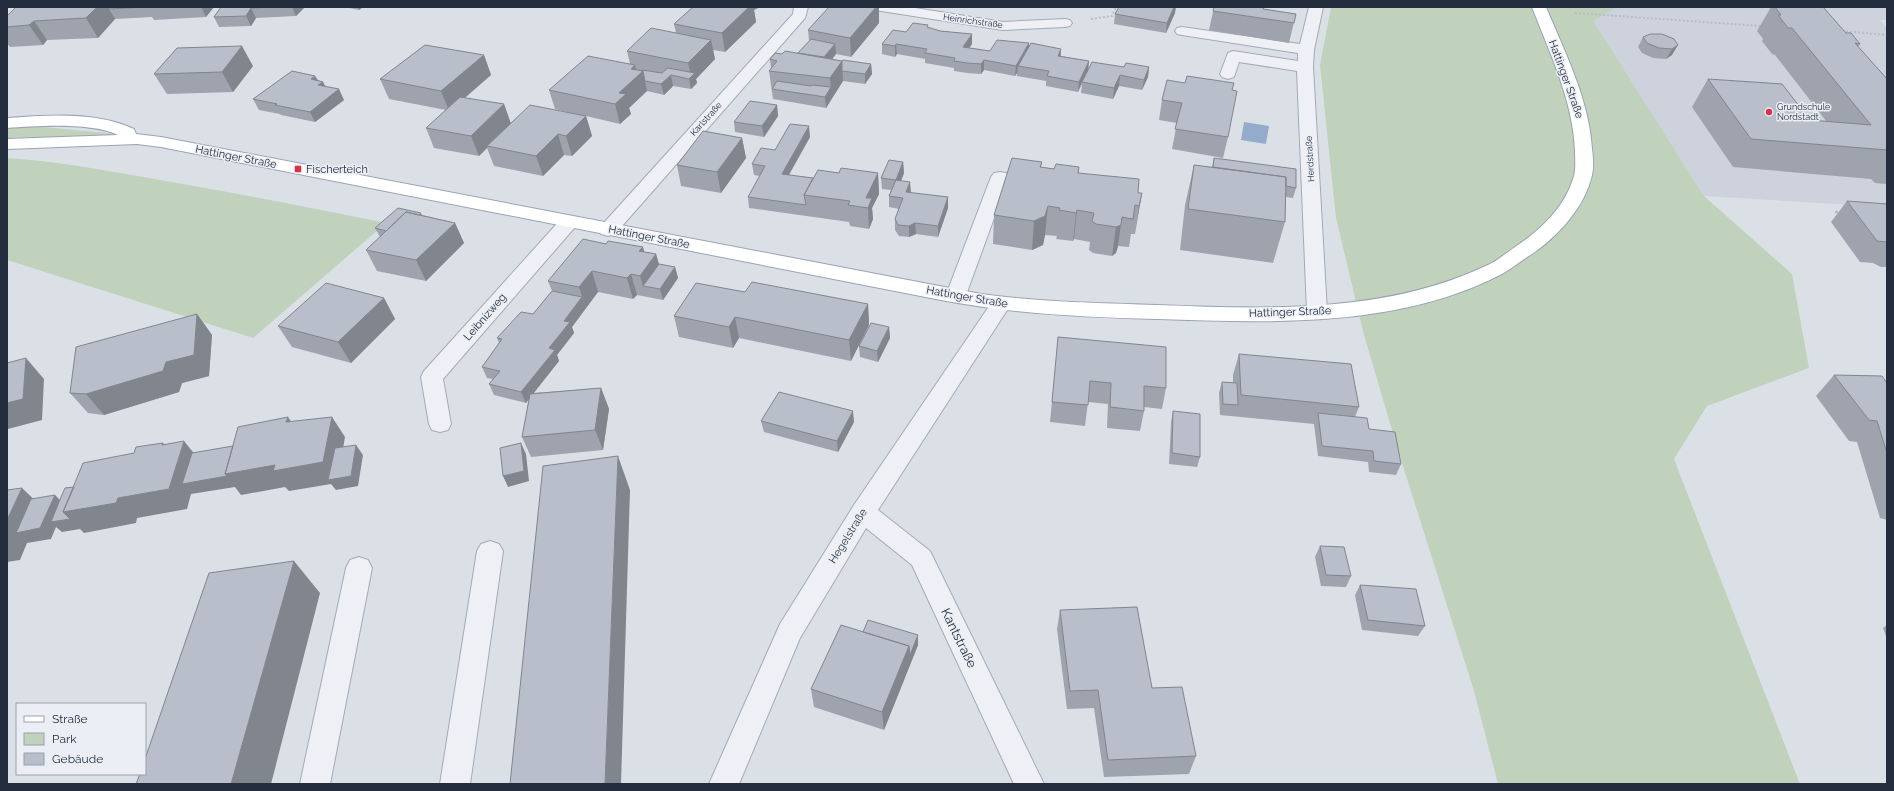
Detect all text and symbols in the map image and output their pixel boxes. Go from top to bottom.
street label: Heinrichstraße [943,12,1004,30]
street label: Hattinger Straße [1546,38,1586,120]
street label: Karlstraße [688,100,724,138]
place label: Grundschule Nordstadt [1777,102,1831,122]
marker: Grundschule Nordstadt [1764,107,1774,117]
street label: Herdstraße [1304,135,1316,182]
street label: Hattinger Straße [194,143,278,171]
place label: Fischerteich [306,163,368,176]
marker: Fischerteich [293,164,303,174]
street label: Hattinger Straße [607,223,691,251]
street label: Hattinger Straße [925,283,1009,311]
street label: Leibnizweg [461,291,509,343]
street label: Hattinger Straße [1249,304,1332,320]
street label: Hegelstraße [826,506,870,566]
street label: Kantstraße [938,606,980,671]
legend [16,703,146,775]
text: Straße [52,712,88,726]
text: Park [52,732,77,746]
text: Gebäude [52,752,103,766]

